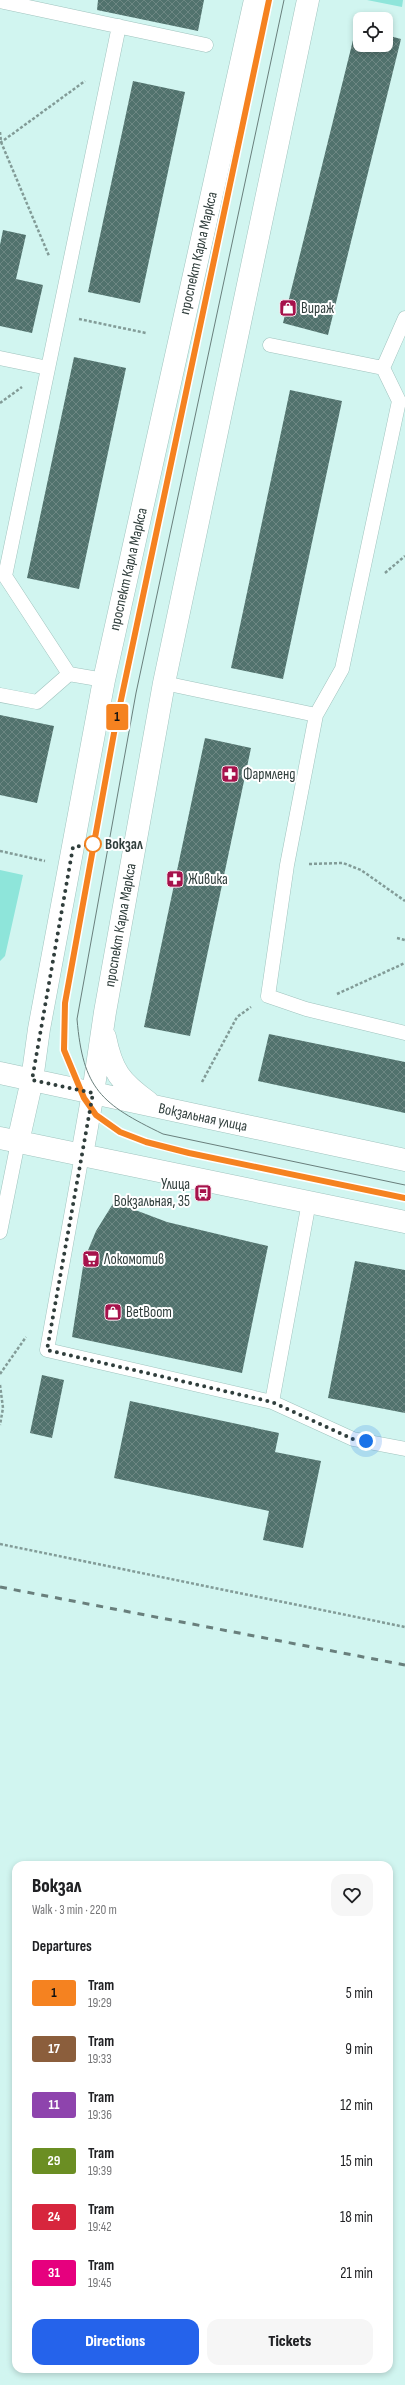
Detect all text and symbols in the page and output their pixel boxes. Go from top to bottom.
map controls [353,12,393,52]
button: locate [353,12,393,52]
street label: проспект Карла Маркса [175,190,222,316]
shop icon: Вираж [278,298,298,318]
place label: Вираж [301,299,334,318]
street label: проспект Карла Маркса [105,506,152,632]
line badge: 1 [104,704,130,730]
text: 1 [114,708,120,725]
pharmacy icon: Фармленд [220,764,240,784]
place label: Фармленд [243,765,296,784]
marker: Вокзал [84,835,102,853]
place label: Вокзал [105,835,143,854]
street label: проспект Карла Маркса [100,862,141,988]
pharmacy icon: Живика [165,869,185,889]
place label: Живика [188,870,228,889]
street label: Вокзальная улица [157,1099,249,1136]
place label: Улица Вокзальная, 35 [114,1175,190,1211]
bus stop icon: Улица Вокзальная, 35 [193,1183,213,1203]
supermarket icon: Локомотив [81,1249,101,1269]
place label: Локомотив [103,1250,164,1269]
shop icon: BetBoom [103,1302,123,1322]
place label: BetBoom [126,1303,172,1322]
your location [356,1431,376,1451]
button: heart [331,1874,373,1916]
text: Вокзал [32,1875,81,1898]
text: Walk · 3 min · 220 m [32,1902,117,1918]
text: Departures [32,1937,92,1956]
text: Tram [88,1976,114,1995]
text: 1 [51,1984,57,2001]
text: 5 min [346,1984,373,2003]
text: 19:29 [88,1995,112,2011]
text: Tram [88,2032,114,2051]
text: 17 [48,2040,60,2057]
text: 9 min [345,2040,373,2059]
text: 19:33 [88,2051,112,2067]
text: Tram [88,2088,114,2107]
text: 11 [49,2096,59,2113]
text: 12 min [340,2096,373,2115]
text: 19:36 [88,2107,112,2123]
text: Tram [88,2144,114,2163]
text: 29 [48,2152,60,2169]
text: 15 min [341,2152,373,2171]
text: 19:39 [88,2163,112,2179]
text: Tram [88,2200,114,2219]
text: 24 [48,2208,60,2225]
text: 18 min [340,2208,373,2227]
text: 19:42 [88,2219,112,2235]
text: Tram [88,2256,114,2275]
text: 31 [48,2264,60,2281]
text: 21 min [340,2264,373,2283]
text: 19:45 [88,2275,111,2291]
button: Directions [32,2319,199,2365]
button: Tickets [207,2319,373,2365]

